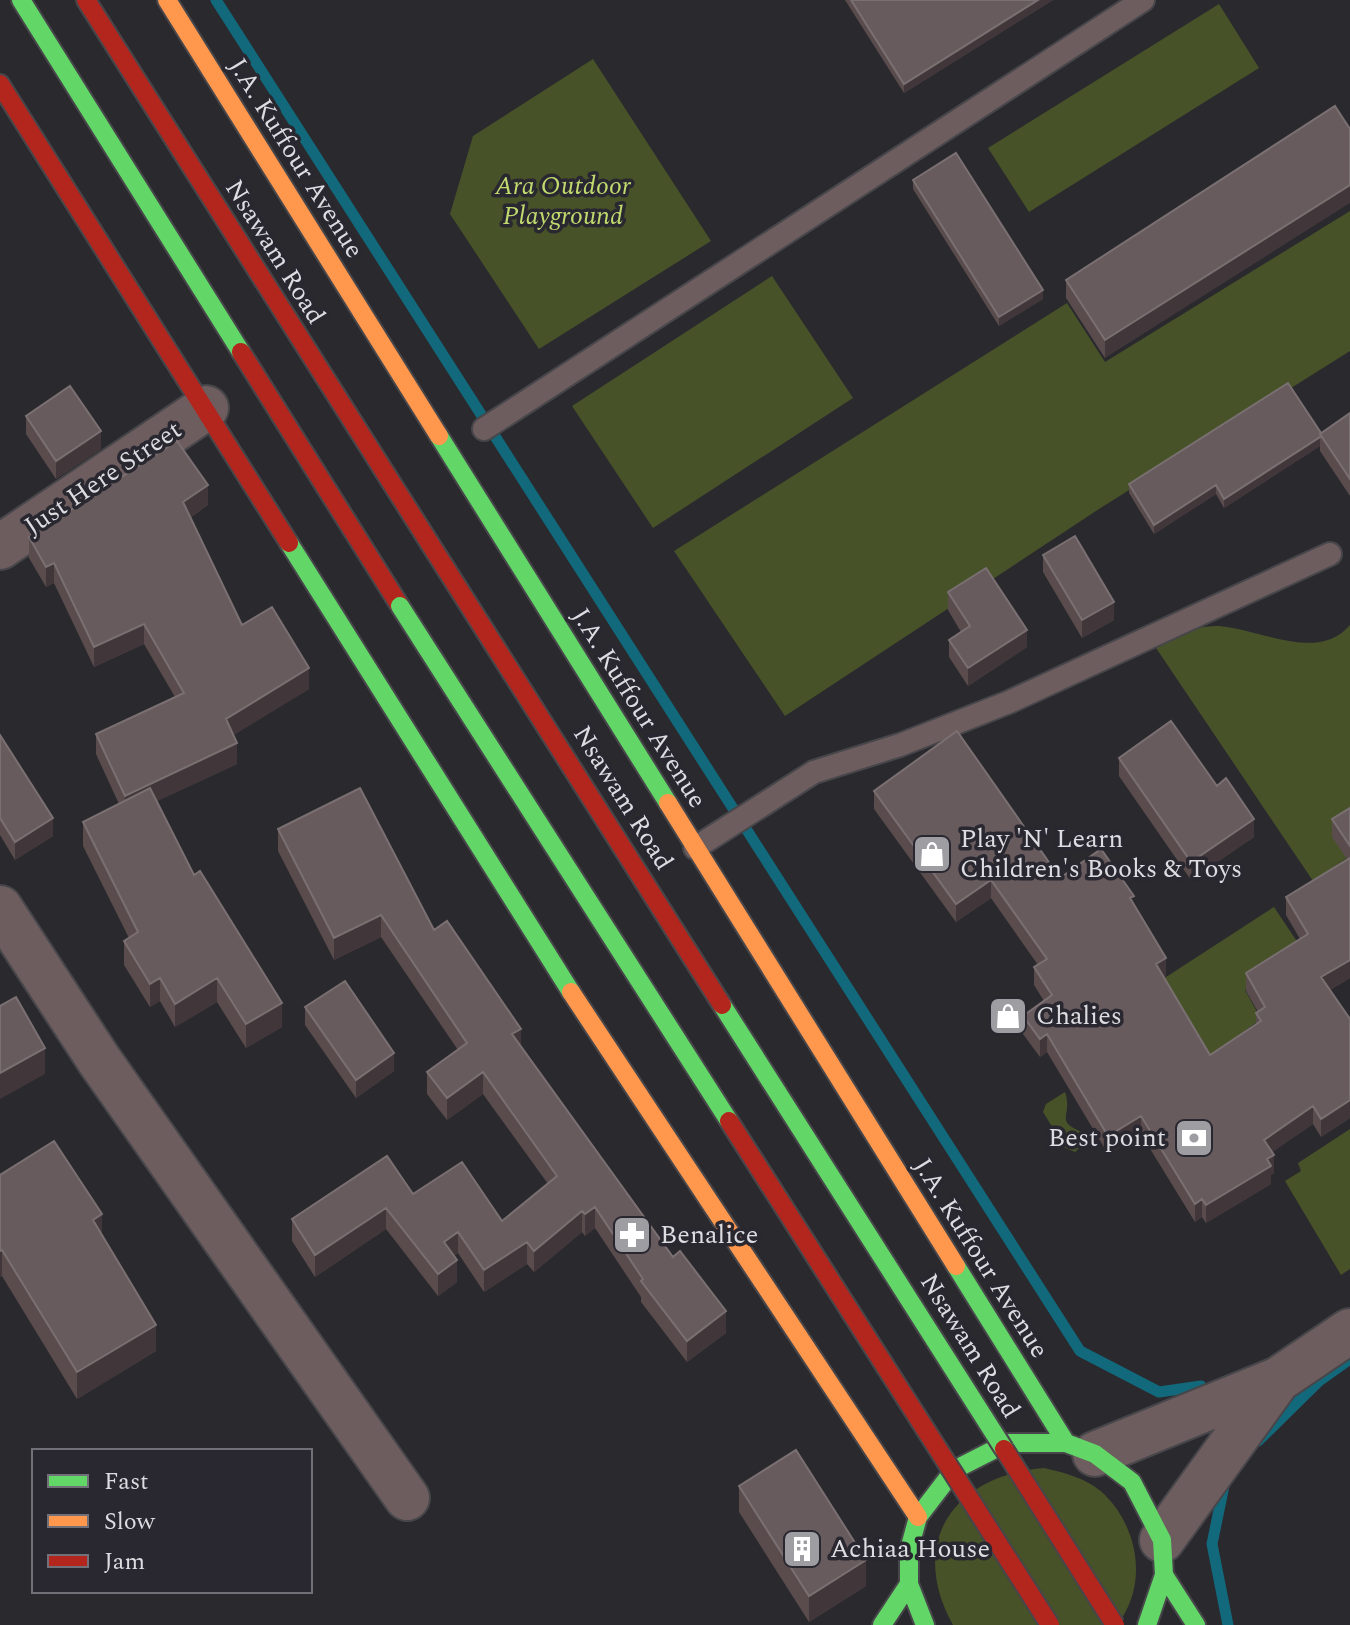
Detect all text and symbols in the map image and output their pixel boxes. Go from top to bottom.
street label: J.A. Kuffour Avenue [218,50,374,266]
park label: Ara Outdoor Playground [494,166,632,236]
street label: Nsawam Road [215,172,335,332]
street label: Just Here Street [16,410,190,546]
street label: J.A. Kuffour Avenue [561,600,717,816]
street label: Nsawam Road [563,718,683,878]
place label: Play 'N' Learn Children's Books & Toys [960,819,1242,889]
shop icon: Play 'N' Learn Children's Books & Toys [911,833,953,875]
shop icon: Chalies [987,995,1029,1037]
place label: Chalies [1036,996,1122,1036]
bank icon: Best point [1173,1117,1215,1159]
place label: Best point [1048,1118,1166,1158]
street label: J.A. Kuffour Avenue [903,1150,1059,1366]
pharmacy icon: Benalice [611,1214,653,1256]
place label: Benalice [660,1215,758,1255]
street label: Nsawam Road [910,1266,1030,1426]
legend [32,1449,312,1593]
text: Fast [104,1464,149,1500]
text: Slow [104,1504,156,1540]
building icon: Achiaa House [781,1528,823,1570]
place label: Achiaa House [830,1529,990,1569]
text: Jam [104,1544,145,1580]

